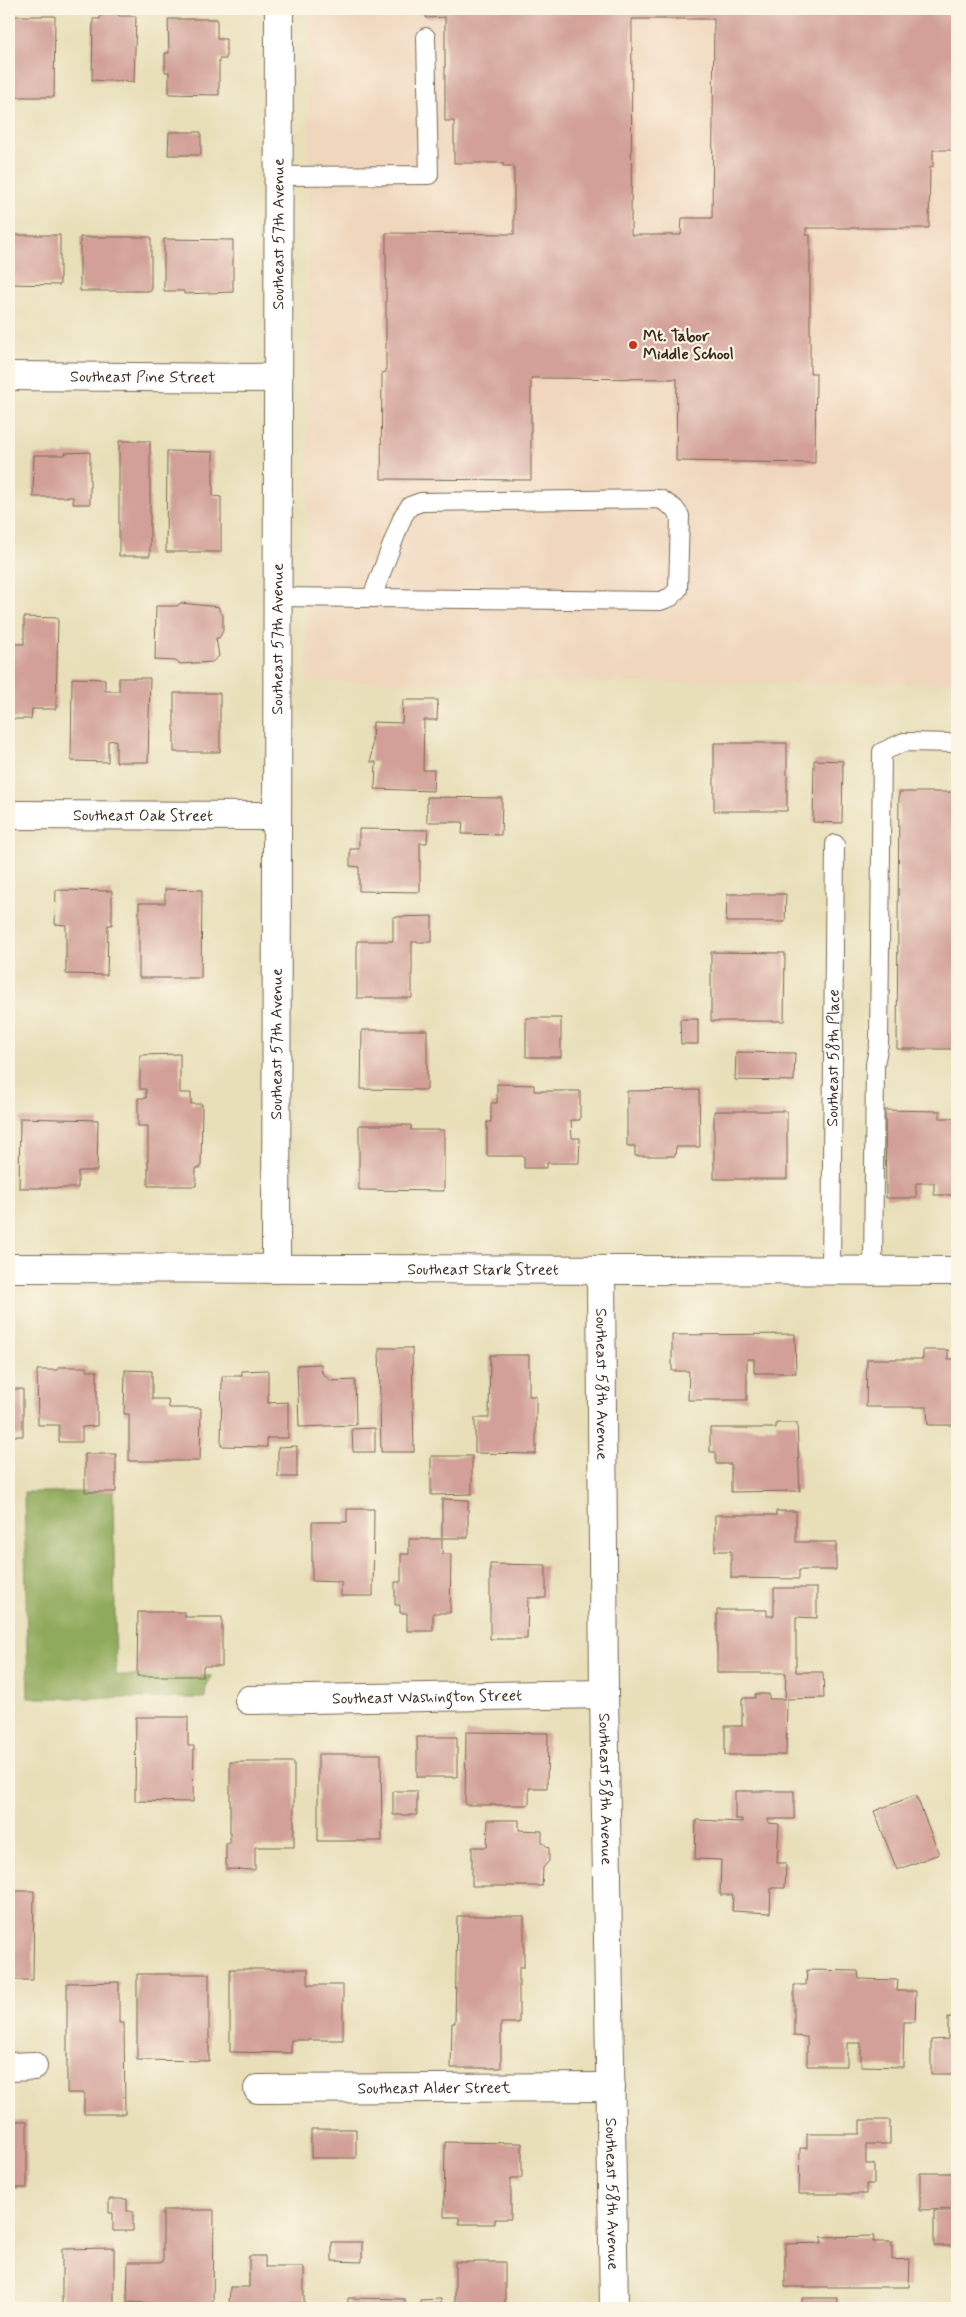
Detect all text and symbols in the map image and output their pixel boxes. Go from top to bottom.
street label: Southeast 57th Avenue [268,158,289,310]
place label: Mt. Tabor Middle School [643,326,734,365]
marker: Mt. Tabor Middle School [627,339,639,351]
street label: Southeast Pine Street [70,366,216,388]
street label: Southeast 57th Avenue [267,563,288,715]
street label: Southeast Oak Street [73,805,213,826]
street label: Southeast 57th Avenue [266,968,287,1120]
street label: Southeast 58th Place [822,989,844,1127]
street label: Southeast Stark Street [407,1259,559,1280]
street label: Southeast 58th Avenue [591,1308,613,1460]
street label: Southeast Washington Street [332,1685,522,1709]
street label: Southeast 58th Avenue [594,1713,617,1865]
street label: Southeast Alder Street [357,2077,511,2099]
street label: Southeast 58th Avenue [600,2118,624,2270]

